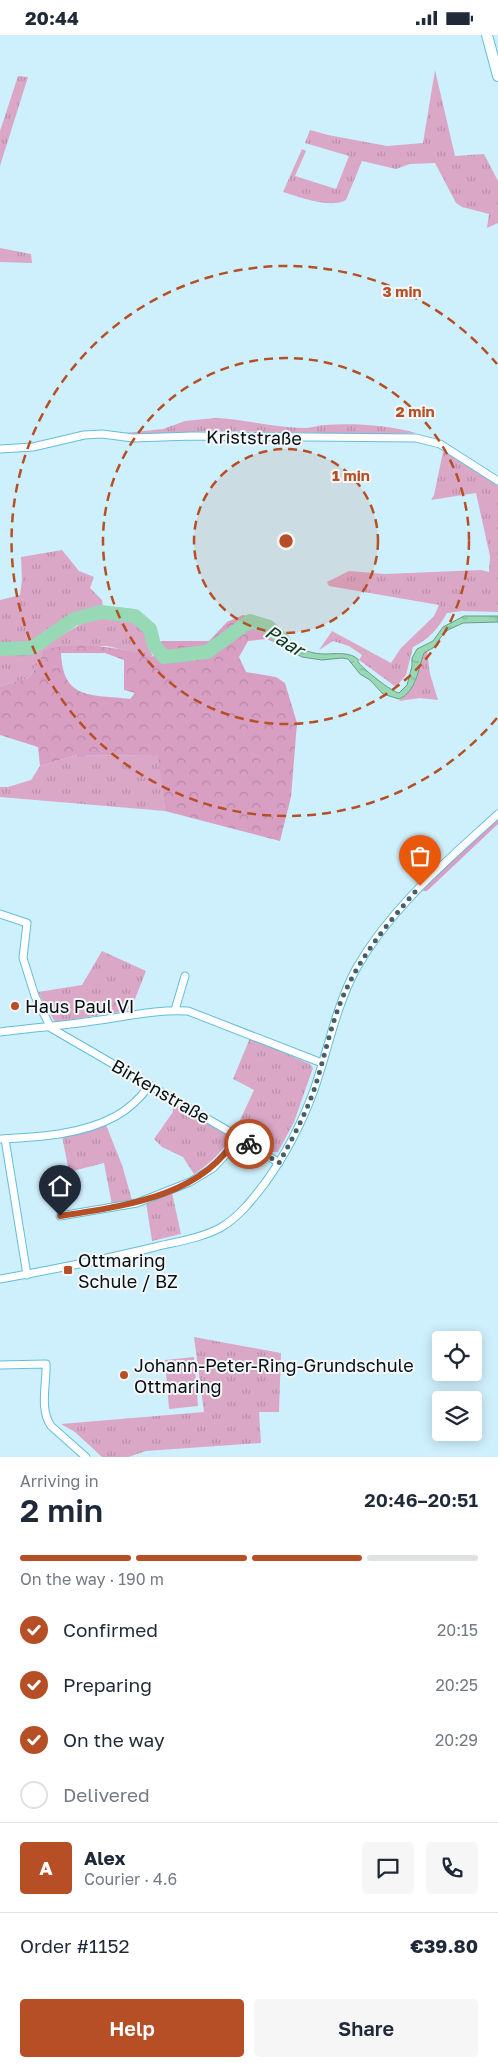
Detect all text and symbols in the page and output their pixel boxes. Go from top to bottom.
text: 20:44 [25,6,79,29]
text: 3 min [382,282,422,300]
text: 2 min [395,402,435,420]
street label: Kriststraße [206,425,302,449]
text: 1 min [332,466,370,484]
centre of rings [277,532,295,550]
water label: Paar [261,619,311,662]
pin [399,835,441,886]
icon: bag [406,842,434,870]
place label: Haus Paul VI [25,995,134,1017]
marker: Haus Paul VI [9,1000,21,1012]
street label: Birkenstraße [108,1054,214,1128]
courier [224,1119,274,1169]
icon: bike [235,1130,263,1158]
pin [39,1165,81,1216]
icon: home [46,1172,74,1200]
place label: Ottmaring Schule / BZ [78,1249,178,1292]
marker: Ottmaring Schule / BZ [62,1264,74,1276]
map controls [432,1331,482,1441]
button: locate [432,1331,482,1381]
place label: Johann-Peter-Ring-Grundschule Ottmaring [134,1354,414,1397]
marker: Johann-Peter-Ring-Grundschule Ottmaring [118,1369,130,1381]
button: layers [432,1391,482,1441]
text: Arriving in [20,1471,99,1491]
text: 20:46–20:51 [364,1488,478,1511]
text: 2 min [20,1491,103,1529]
text: On the way · 190 m [20,1569,164,1589]
icon: check [20,1616,48,1644]
text: Confirmed [63,1618,158,1641]
text: 20:15 [437,1620,478,1640]
icon: check [20,1671,48,1699]
text: Preparing [63,1673,152,1696]
text: 20:25 [435,1675,478,1695]
icon: check [20,1726,48,1754]
text: On the way [63,1728,165,1751]
text: 20:29 [435,1730,478,1750]
text: Delivered [63,1783,150,1806]
button: chat [362,1842,414,1894]
button: phone [426,1842,478,1894]
text: Alex [84,1846,125,1869]
text: A [39,1856,53,1879]
text: Courier · 4.6 [84,1869,177,1889]
text: Order #1152 [20,1934,130,1957]
text: €39.80 [410,1934,478,1957]
button: Help [20,1999,244,2057]
button: Share [254,1999,478,2057]

